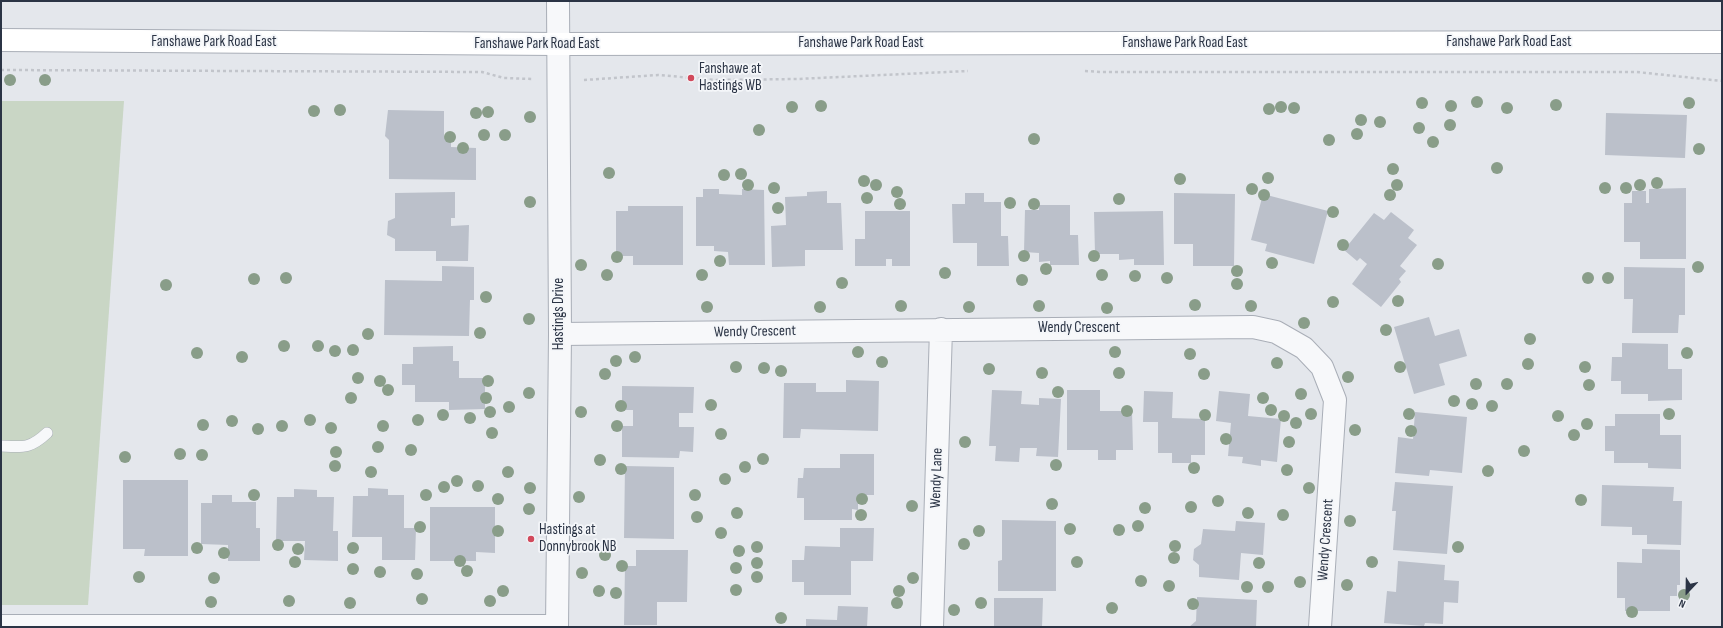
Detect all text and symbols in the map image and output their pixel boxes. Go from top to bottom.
street label: Fanshawe Park Road East [151,33,277,51]
street label: Fanshawe Park Road East [1446,33,1572,51]
street label: Fanshawe Park Road East [798,34,924,52]
street label: Fanshawe Park Road East [1122,34,1248,52]
street label: Fanshawe Park Road East [474,35,600,53]
place label: Fanshawe at Hastings WB [699,60,762,95]
marker: Fanshawe at Hastings WB [686,73,696,83]
street label: Hastings Drive [550,278,568,350]
street label: Wendy Crescent [1038,319,1120,337]
street label: Wendy Crescent [714,322,796,342]
street label: Wendy Lane [927,448,947,508]
street label: Wendy Crescent [1314,498,1338,582]
place label: Hastings at Donnybrook NB [539,521,616,556]
marker: Hastings at Donnybrook NB [526,534,536,544]
north arrow [1667,572,1707,612]
text: N [1677,596,1687,611]

